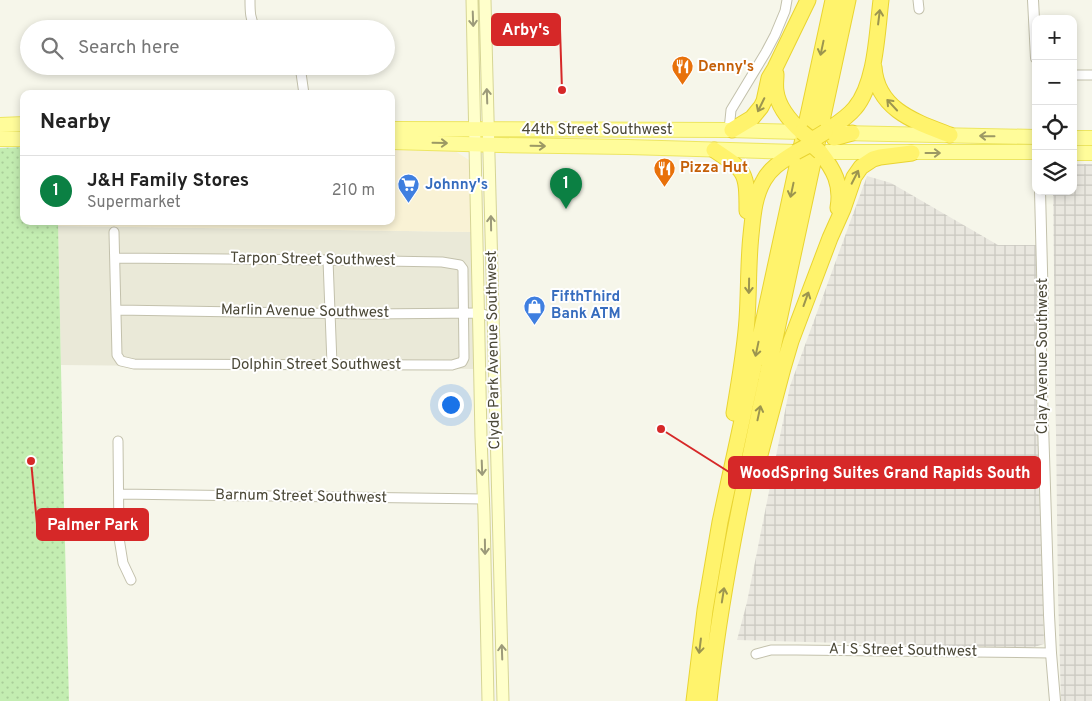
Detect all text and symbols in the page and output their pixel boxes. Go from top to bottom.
one-way arrow [468,10,478,27]
one-way arrow [874,10,884,26]
callout: Arby's [492,14,560,45]
map controls [1032,15,1077,195]
button: + [1032,15,1077,60]
search box [20,20,395,75]
text: Arby's [502,21,550,41]
icon: search [38,34,66,62]
text: Search here [78,36,180,60]
one-way arrow [817,39,827,55]
restaurant icon: Denny's [670,55,694,86]
place label: Denny's [698,58,754,77]
button: − [1032,60,1077,105]
one-way arrow [483,88,492,104]
one-way arrow [756,97,766,112]
one-way arrow [886,98,898,111]
button: locate [1032,105,1077,150]
text: Nearby [40,109,111,136]
street label: 44th Street Southwest [521,121,673,140]
one-way arrow [979,131,996,141]
one-way arrow [432,138,448,148]
one-way arrow [530,141,546,151]
one-way arrow [924,148,941,158]
button: layers [1032,150,1077,195]
restaurant icon: Pizza Hut [652,156,676,187]
place label: Pizza Hut [680,159,748,178]
pin: 1 [550,168,582,209]
text: J&H Family Stores [87,169,249,193]
one-way arrow [850,169,860,184]
supermarket icon: Johnny's [397,173,421,204]
place label: Johnny's [425,176,488,195]
text: 1 [53,181,59,201]
text: 210 m [332,181,375,201]
one-way arrow [787,181,796,197]
text: Supermarket [87,193,181,213]
one-way arrow [486,215,496,231]
street label: Tarpon Street Southwest [230,249,396,271]
street label: Clyde Park Avenue Southwest [483,250,505,450]
one-way arrow [744,277,754,293]
street label: Clay Avenue Southwest [1034,278,1053,434]
place label: FifthThird Bank ATM [551,288,621,324]
one-way arrow [802,291,811,307]
shop icon: FifthThird Bank ATM [523,294,547,325]
street label: Marlin Avenue Southwest [221,301,389,323]
one-way arrow [752,340,762,356]
street label: Dolphin Street Southwest [231,356,401,375]
your location [438,392,464,418]
one-way arrow [755,405,764,421]
callout: WoodSpring Suites Grand Rapids South [729,457,1040,488]
one-way arrow [478,460,487,476]
text: WoodSpring Suites Grand Rapids South [739,464,1031,484]
street label: Barnum Street Southwest [215,486,387,508]
callout: Palmer Park [37,509,148,540]
text: Palmer Park [47,516,139,536]
one-way arrow [480,539,490,555]
one-way arrow [719,587,729,603]
one-way arrow [695,637,705,653]
street label: A I S Street Southwest [829,640,977,662]
one-way arrow [497,645,506,661]

